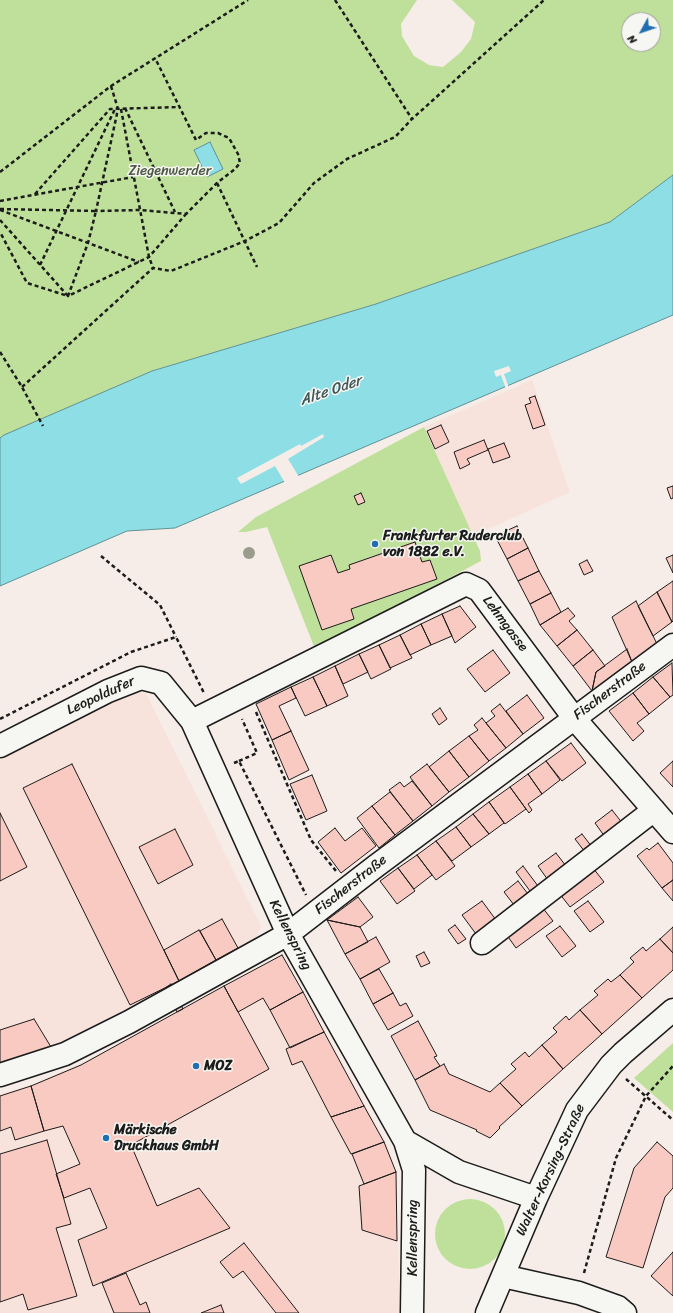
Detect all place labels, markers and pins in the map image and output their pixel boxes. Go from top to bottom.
place label: Frankfurter Ruderclub von 1882 e.V. [383,528,522,560]
marker: Frankfurter Ruderclub von 1882 e.V. [370,539,380,549]
place label: MOZ [204,1058,233,1074]
marker: MOZ [191,1061,201,1071]
place label: Märkische Druckhaus GmbH [114,1122,219,1154]
marker: Märkische Druckhaus GmbH [101,1133,111,1143]

